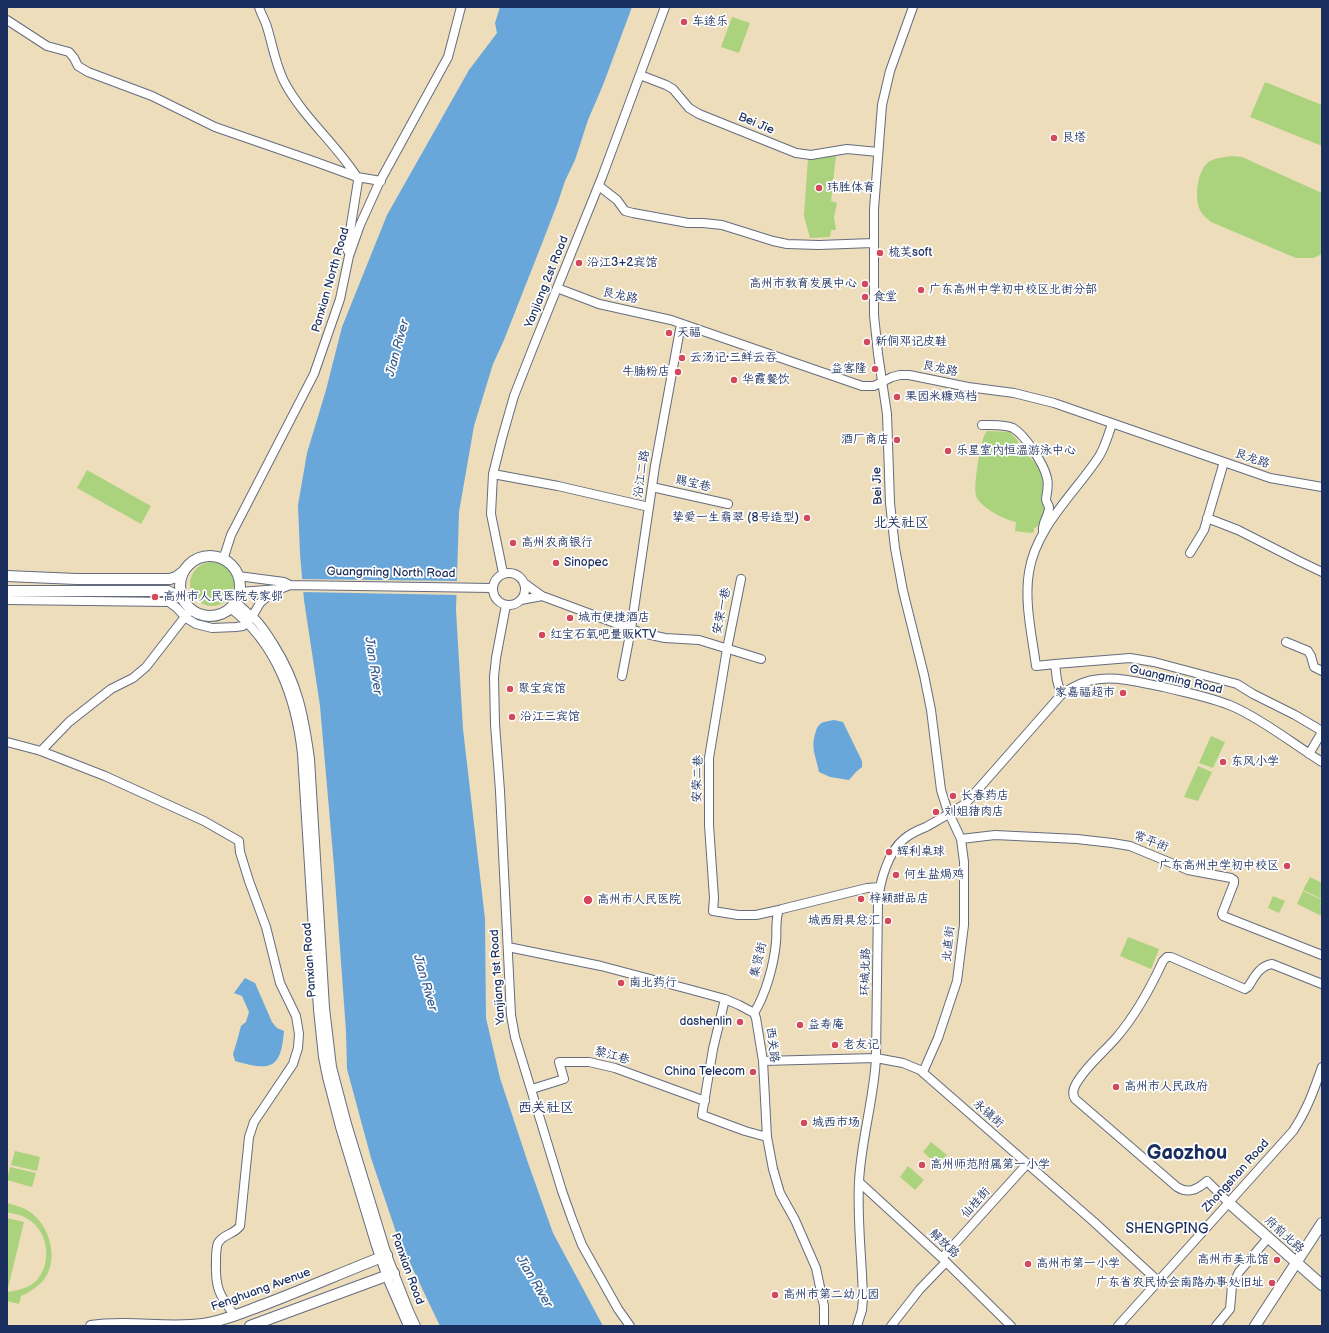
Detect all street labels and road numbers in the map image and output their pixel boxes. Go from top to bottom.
street label: Bei Jie [736,110,776,138]
street label: Panxian North Road [309,226,353,334]
street label: Yanjiang 2st Road [522,234,572,330]
street label: 艮龙路 [601,285,639,307]
street label: 艮龙路 [921,358,959,380]
street label: 艮龙路 [1233,446,1271,472]
street label: 沿江二路 [631,449,653,499]
street label: Bei Jie [870,467,886,505]
street label: 赐宝巷 [674,473,712,495]
street label: Guangming North Road [327,565,455,581]
street label: 安荣一巷 [710,586,734,636]
street label: Guangming Road [1128,662,1224,698]
street label: 安荣二巷 [690,755,706,803]
street label: 常平街 [1132,829,1170,855]
street label: Panxian Road [300,922,320,998]
street label: 北直街 [940,925,958,963]
street label: Yanjiang 1st Road [487,929,509,1025]
street label: 集贤街 [748,941,770,979]
street label: 环城北路 [858,948,874,996]
street label: 西关路 [763,1026,781,1064]
street label: 黎江巷 [593,1044,631,1068]
street label: 永镇街 [970,1097,1006,1131]
street label: Zhongshan Road [1200,1137,1272,1215]
street label: 仙桂街 [959,1185,993,1221]
street label: 府前北路 [1261,1214,1307,1256]
street label: 解放路 [926,1226,962,1262]
street label: Panxian Road [387,1231,427,1307]
street label: Fenghuang Avenue [209,1265,313,1315]

